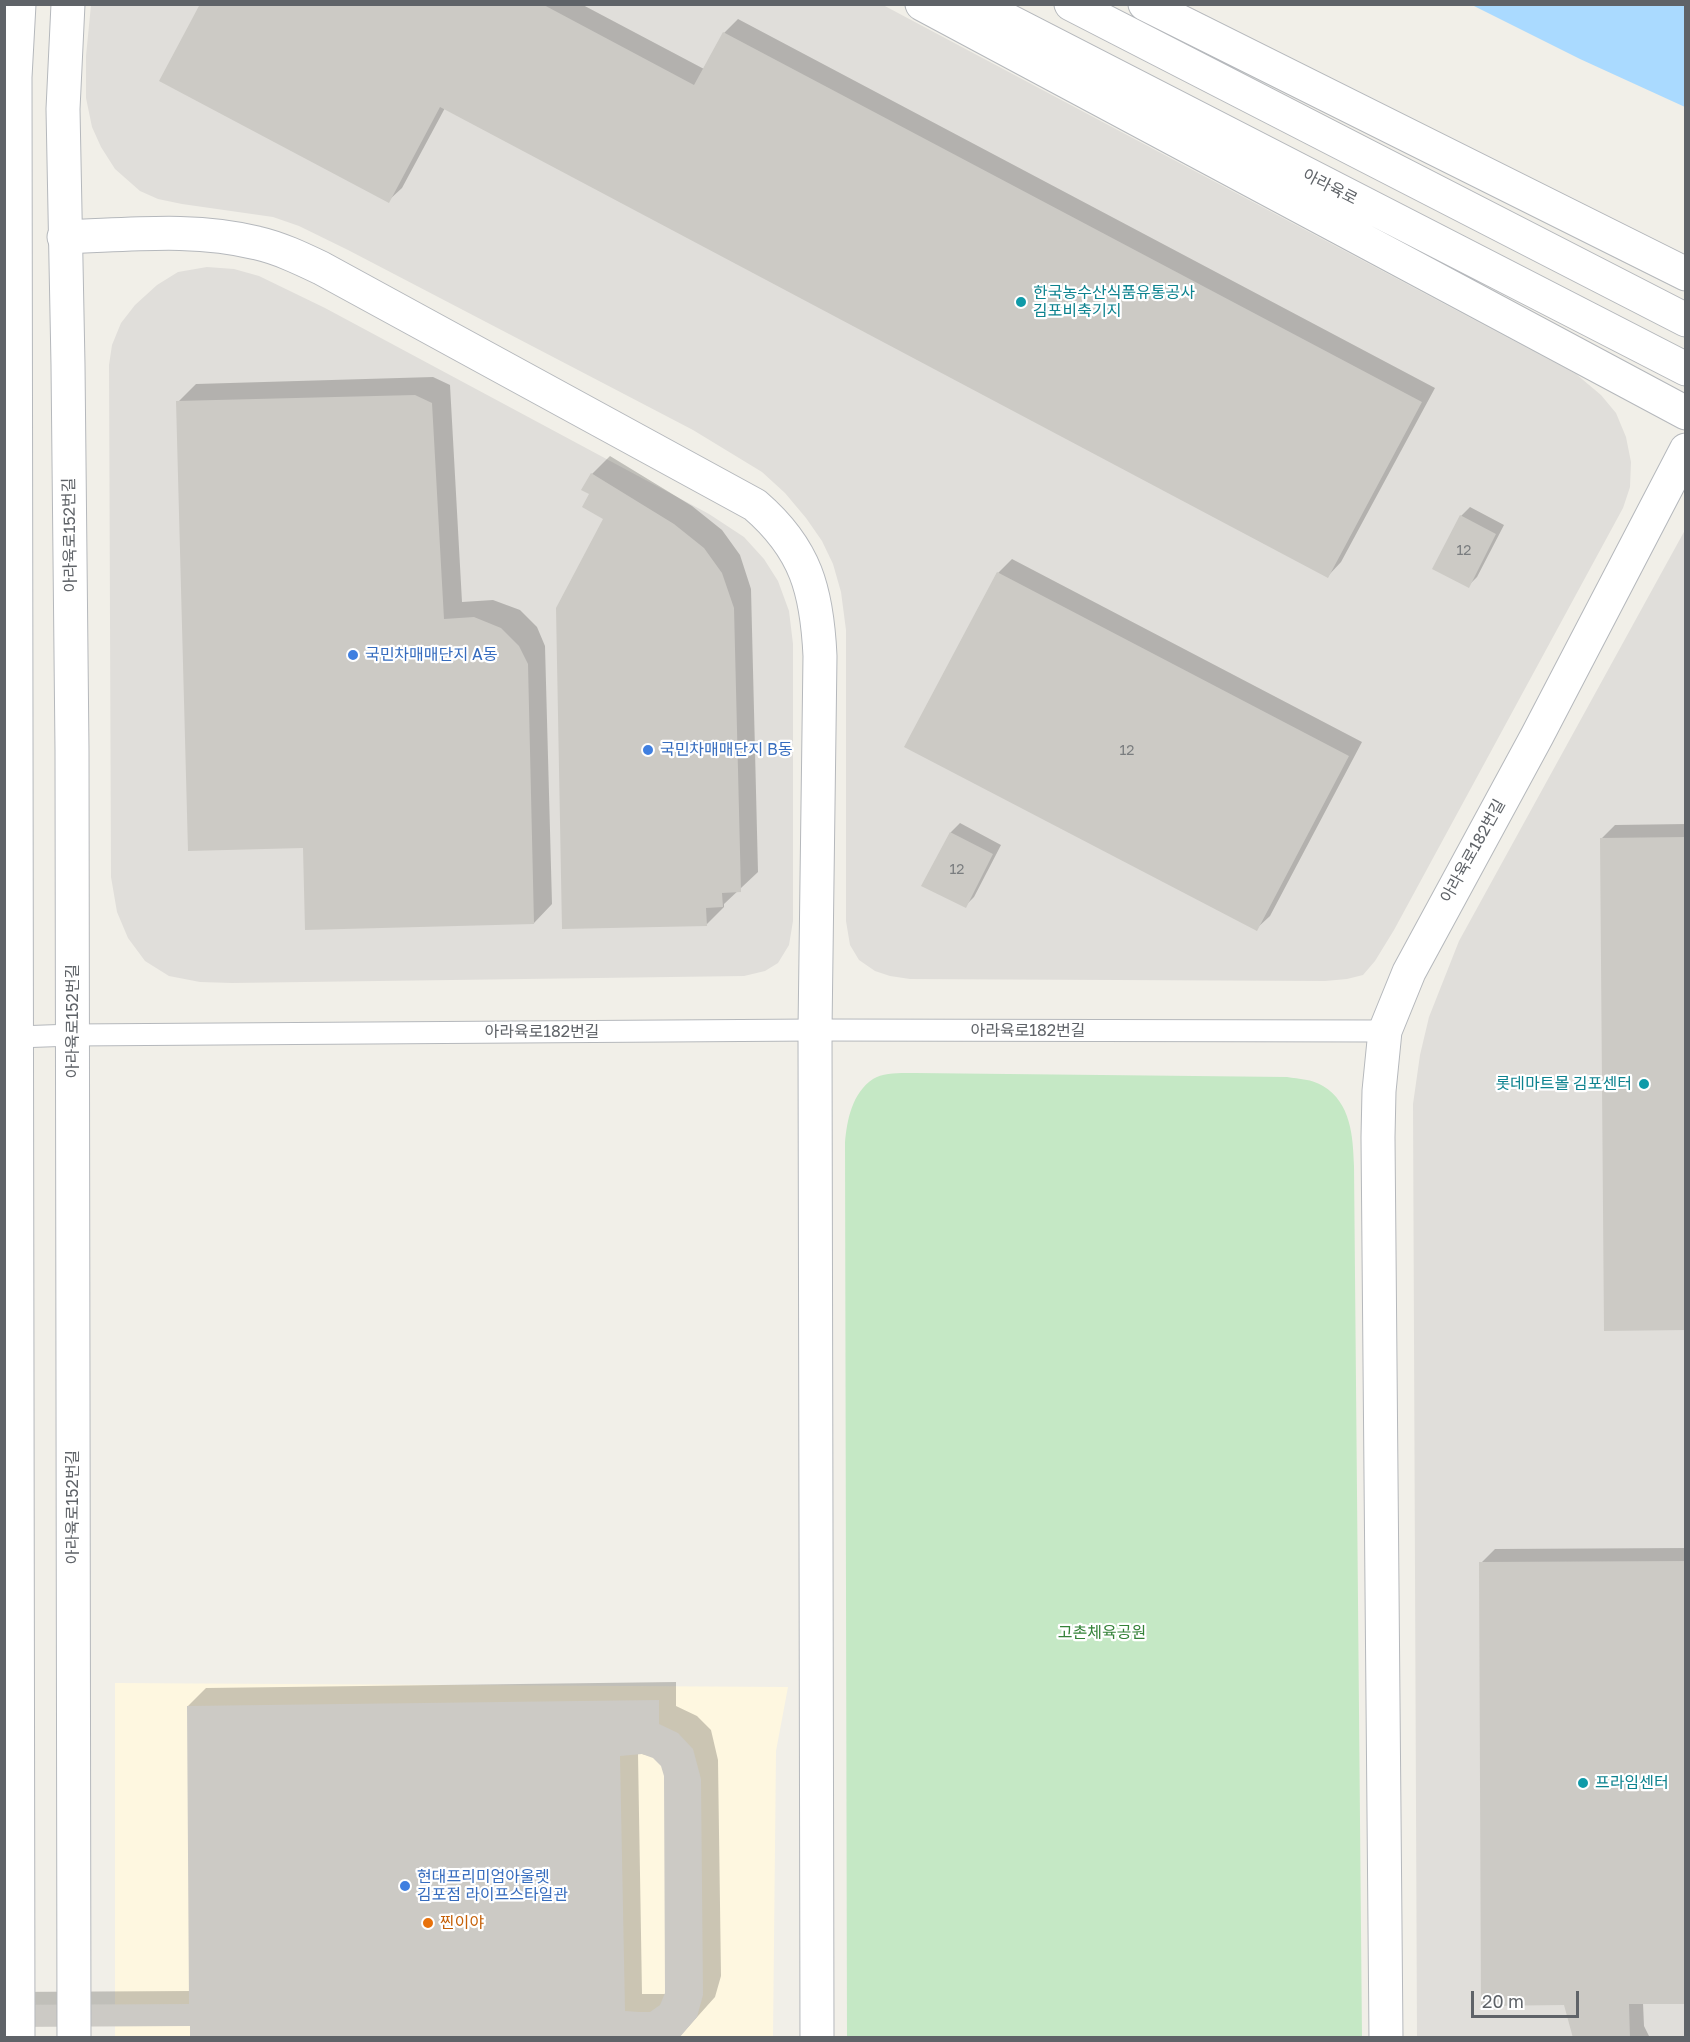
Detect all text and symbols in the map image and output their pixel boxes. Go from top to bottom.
street label: 아라육로 [1299,165,1361,209]
place label: 한국농수산식품유통공사 김포비축기지 [1033,283,1195,321]
marker: 한국농수산식품유통공사 김포비축기지 [1014,295,1028,309]
street label: 아라육로152번길 [59,478,81,592]
house number: 12 [1457,543,1471,559]
place label: 국민차매매단지 A동 [365,645,497,665]
marker: 국민차매매단지 A동 [346,648,360,662]
place label: 국민차매매단지 B동 [660,740,792,760]
marker: 국민차매매단지 B동 [641,743,655,757]
house number: 12 [1120,743,1134,759]
street label: 아라육로182번길 [1437,796,1509,906]
house number: 12 [950,862,964,878]
street label: 아라육로152번길 [63,964,83,1078]
street label: 아라육로182번길 [970,1021,1086,1041]
street label: 아라육로182번길 [484,1022,600,1042]
place label: 롯데마트몰 김포센터 [1496,1074,1632,1094]
marker: 롯데마트몰 김포센터 [1637,1077,1651,1091]
street label: 아라육로152번길 [63,1450,83,1564]
park label: 고촌체육공원 [1058,1623,1146,1643]
place label: 프라임센터 [1595,1773,1669,1793]
marker: 프라임센터 [1576,1776,1590,1790]
place label: 현대프리미엄아울렛 김포점 라이프스타일관 [417,1867,568,1905]
marker: 현대프리미엄아울렛 김포점 라이프스타일관 [398,1879,412,1893]
place label: 찐이야 [440,1913,484,1933]
marker: 찐이야 [421,1916,435,1930]
scale bar [1474,1979,1582,2017]
text: 20 m [1482,1990,1524,2012]

